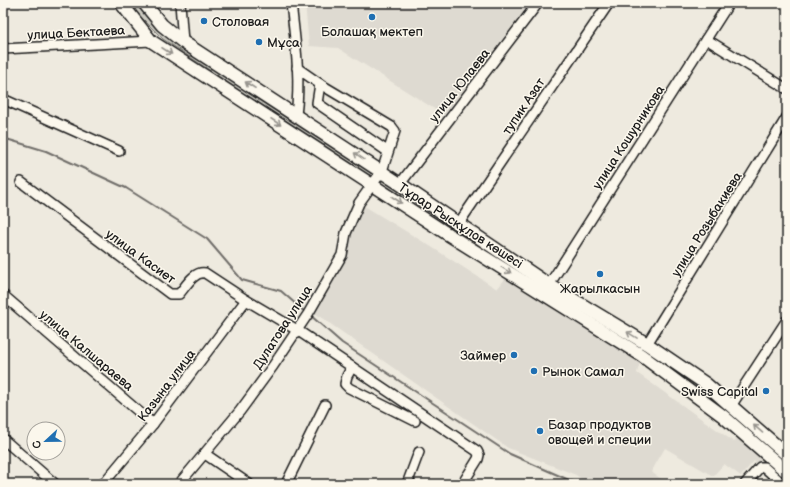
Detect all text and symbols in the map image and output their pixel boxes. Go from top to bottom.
marker: Болашақ мектеп [367,12,377,22]
place label: Столовая [212,14,269,30]
marker: Столовая [199,16,209,26]
street label: улица Бектаева [27,22,126,44]
place label: Болашақ мектеп [321,24,423,40]
place label: Мұса [267,35,300,51]
marker: Мұса [254,37,264,47]
street label: улица Юлаева [426,45,494,126]
one-way arrow [161,47,172,55]
street label: тупик Азат [499,75,549,138]
one-way arrow [245,81,256,89]
street label: улица Кошурникова [589,82,669,192]
one-way arrow [270,118,281,126]
one-way arrow [354,152,365,160]
street label: улица Розыбакиева [668,169,746,280]
street label: Тұрар Рыскұлов көшесі [395,180,526,272]
one-way arrow [391,196,402,204]
street label: улица Касиет [102,226,178,288]
one-way arrow [500,267,512,275]
marker: Жарылкасын [595,269,605,279]
place label: Жарылкасын [560,281,640,297]
street label: Дулатова улица [250,282,316,372]
street label: улица Калшараева [36,307,137,395]
one-way arrow [626,330,638,338]
street label: Казына улица [134,346,199,425]
place label: Займер [460,348,507,364]
marker: Займер [509,350,519,360]
place label: Рынок Самал [542,364,624,380]
marker: Рынок Самал [529,366,539,376]
place label: Swiss Capital [681,384,758,400]
marker: Swiss Capital [761,386,771,396]
place label: Базар продуктов овощей и специи [548,417,651,448]
north arrow [26,421,66,461]
one-way arrow [752,425,763,434]
marker: Базар продуктов овощей и специи [535,426,545,436]
text: С [30,438,45,451]

